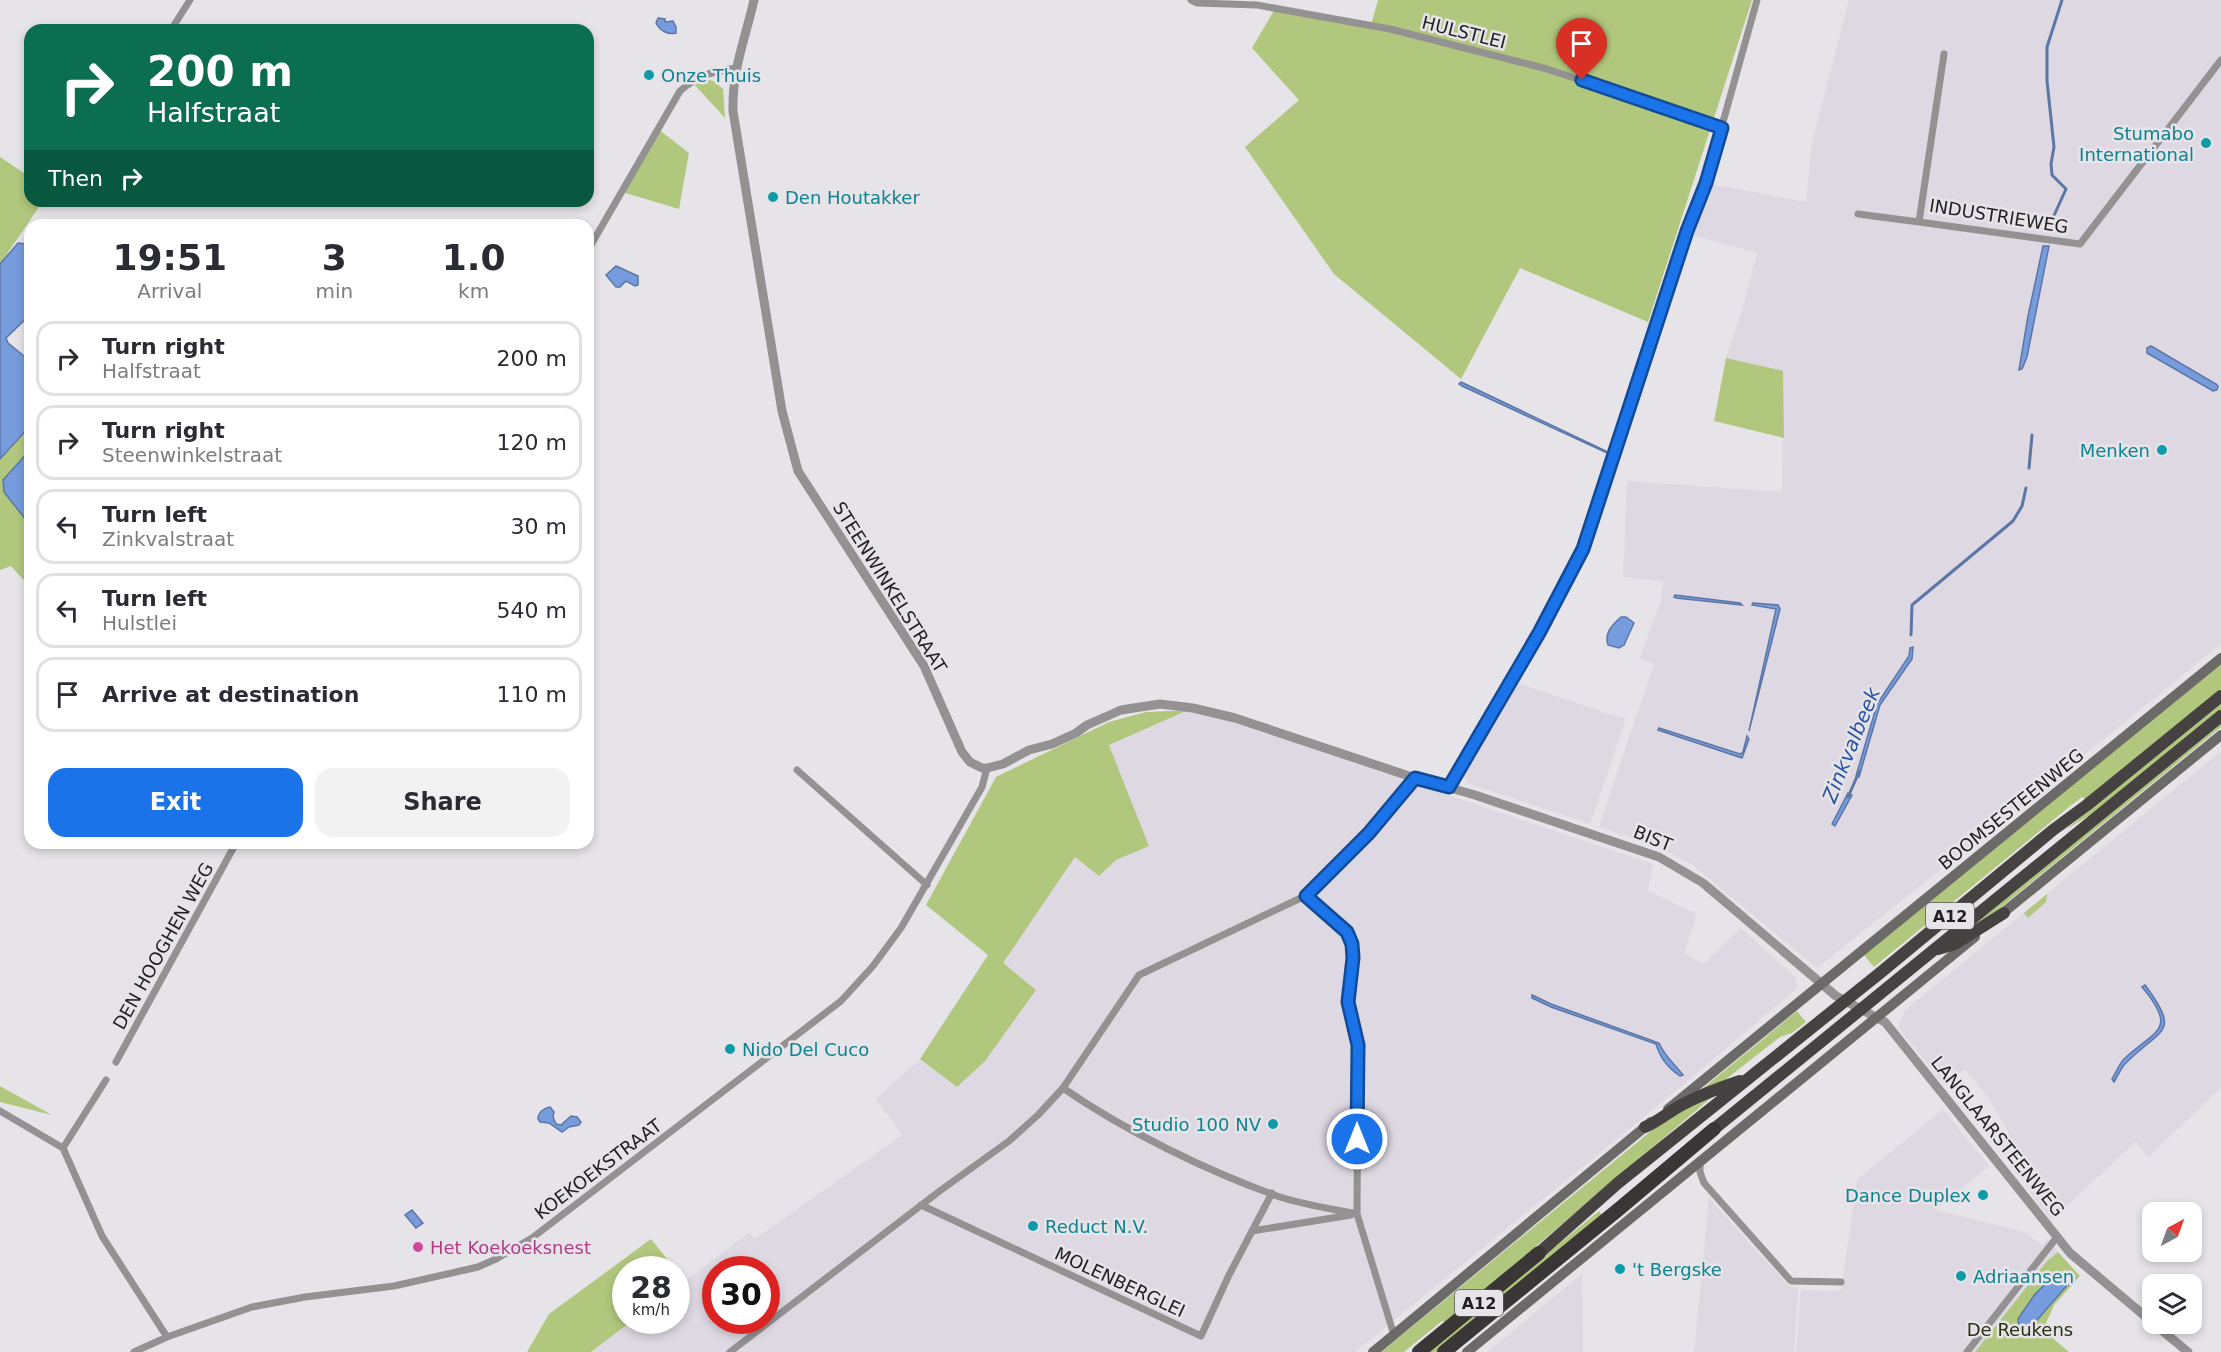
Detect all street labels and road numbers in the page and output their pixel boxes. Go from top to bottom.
street label: HULSTLEI [1420,11,1508,53]
street label: INDUSTRIEWEG [1928,195,2070,237]
street label: STEENWINKELSTRAAT [829,498,952,677]
street label: BOOMSESTEENWEG [1934,744,2088,874]
street label: BIST [1630,821,1676,856]
street label: DEN HOOGHEN WEG [108,859,218,1033]
road number: A12 [1926,903,1974,929]
street label: LANGLAARSTEENWEG [1927,1052,2069,1220]
street label: KOEKOEKSTRAAT [530,1114,666,1224]
street label: MOLENBERGLEI [1051,1243,1189,1321]
road number: A12 [1455,1290,1503,1316]

